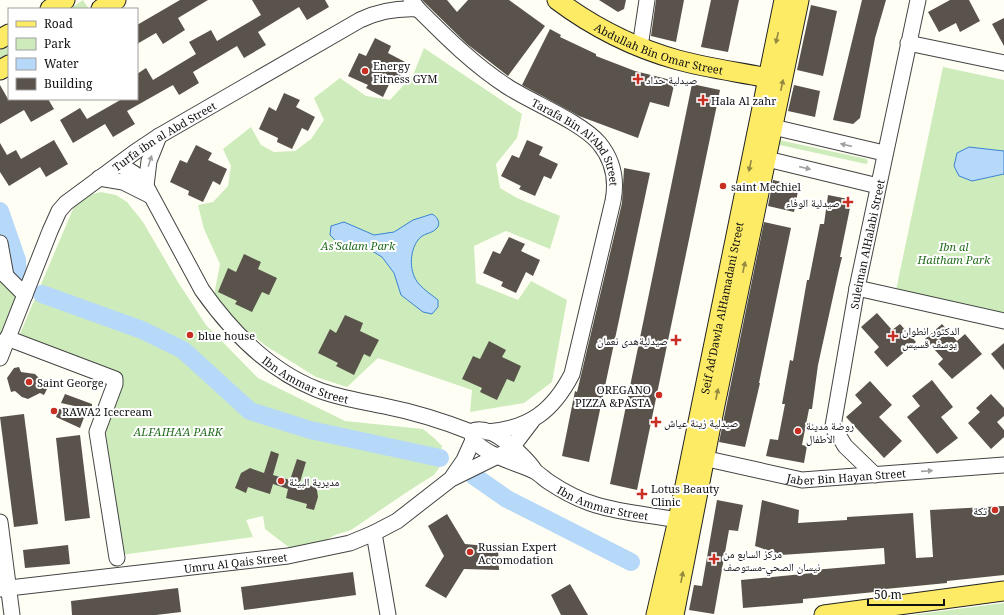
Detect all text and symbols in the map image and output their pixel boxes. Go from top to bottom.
legend [8,8,138,100]
text: Road [44,15,74,32]
street label: Abdullah Bin Omar Street [592,19,724,77]
one-way arrow [773,32,779,44]
text: Park [44,35,72,52]
text: Water [44,55,79,72]
place label: Energy Fitness GYM [373,58,437,86]
marker: Energy Fitness GYM [360,66,370,76]
place label: صيدلية حداد [646,72,697,87]
marker: صيدلية حداد [633,74,643,84]
text: Building [44,75,93,92]
one-way arrow [779,79,785,91]
place label: Hala Al zahr [711,93,777,108]
street label: Tarafa Bin Al'Abd Street [529,94,622,186]
marker: Hala Al zahr [698,95,708,105]
street label: Turfa ibn al Abd Street [109,97,218,174]
one-way arrow [840,141,853,147]
one-way arrow [147,154,153,166]
one-way arrow [747,159,753,172]
one-way arrow [799,165,811,171]
street label: Suleiman AlHalabi Street [846,178,887,310]
place label: saint Mechiel [731,179,802,194]
marker: saint Mechiel [718,181,728,191]
place label: صيدلية الوفاء [786,195,840,210]
marker: صيدلية الوفاء [843,197,853,207]
street label: Seif Ad'Dawla AlHamadani Street [696,220,746,395]
park label: As'Salam Park [320,238,396,253]
park label: Ibn al Haitham Park [917,239,991,267]
one-way arrow [742,261,748,273]
place label: الدكتور انطوان يوسف قسيس [902,323,960,351]
place label: blue house [198,328,255,343]
marker: blue house [185,330,195,340]
marker: الدكتور انطوان يوسف قسيس [887,330,899,342]
place label: صيدليةهدى نعمان [597,333,668,348]
marker: صيدليةهدى نعمان [671,335,681,345]
street label: Ibn Ammar Street [260,352,350,406]
place label: Saint George [37,375,104,390]
marker: Saint George [24,377,34,387]
place label: OREGANO PIZZA &PASTA [575,382,651,410]
one-way arrow [715,388,721,400]
marker: OREGANO PIZZA &PASTA [654,390,664,400]
place label: RAWA2 Icecream [62,404,153,419]
marker: RAWA2 Icecream [49,406,59,416]
place label: صيدلية زينة عياش [664,415,738,430]
marker: صيدلية زينة عياش [651,417,661,427]
place label: روضة مدينة الأطفال [806,418,854,446]
park label: ALFAIHA'A PARK [133,424,224,439]
marker: روضة مدينة الأطفال [793,426,803,436]
street label: Jaber Bin Hayan Street [784,465,906,488]
one-way arrow [921,467,933,474]
place label: مديرية البيئة [289,474,339,489]
marker: مديرية البيئة [276,476,286,486]
place label: Lotus Beauty Clinic [651,481,720,509]
street label: Ibn Ammar Street [555,482,649,523]
marker: Lotus Beauty Clinic [636,488,648,500]
place label: تكة [973,503,988,518]
marker: تكة [990,505,1000,515]
place label: Russian Expert Accomodation [478,539,557,567]
place label: مركز السابع من نيسان الصحي-مستوصف [723,546,820,575]
marker: Russian Expert Accomodation [465,547,475,557]
street label: Umru Al Qais Street [183,549,288,575]
marker: مركز السابع من نيسان الصحي-مستوصف [708,553,720,565]
one-way arrow [679,571,685,583]
scale bar [868,581,944,607]
text: 50 m [874,586,902,603]

